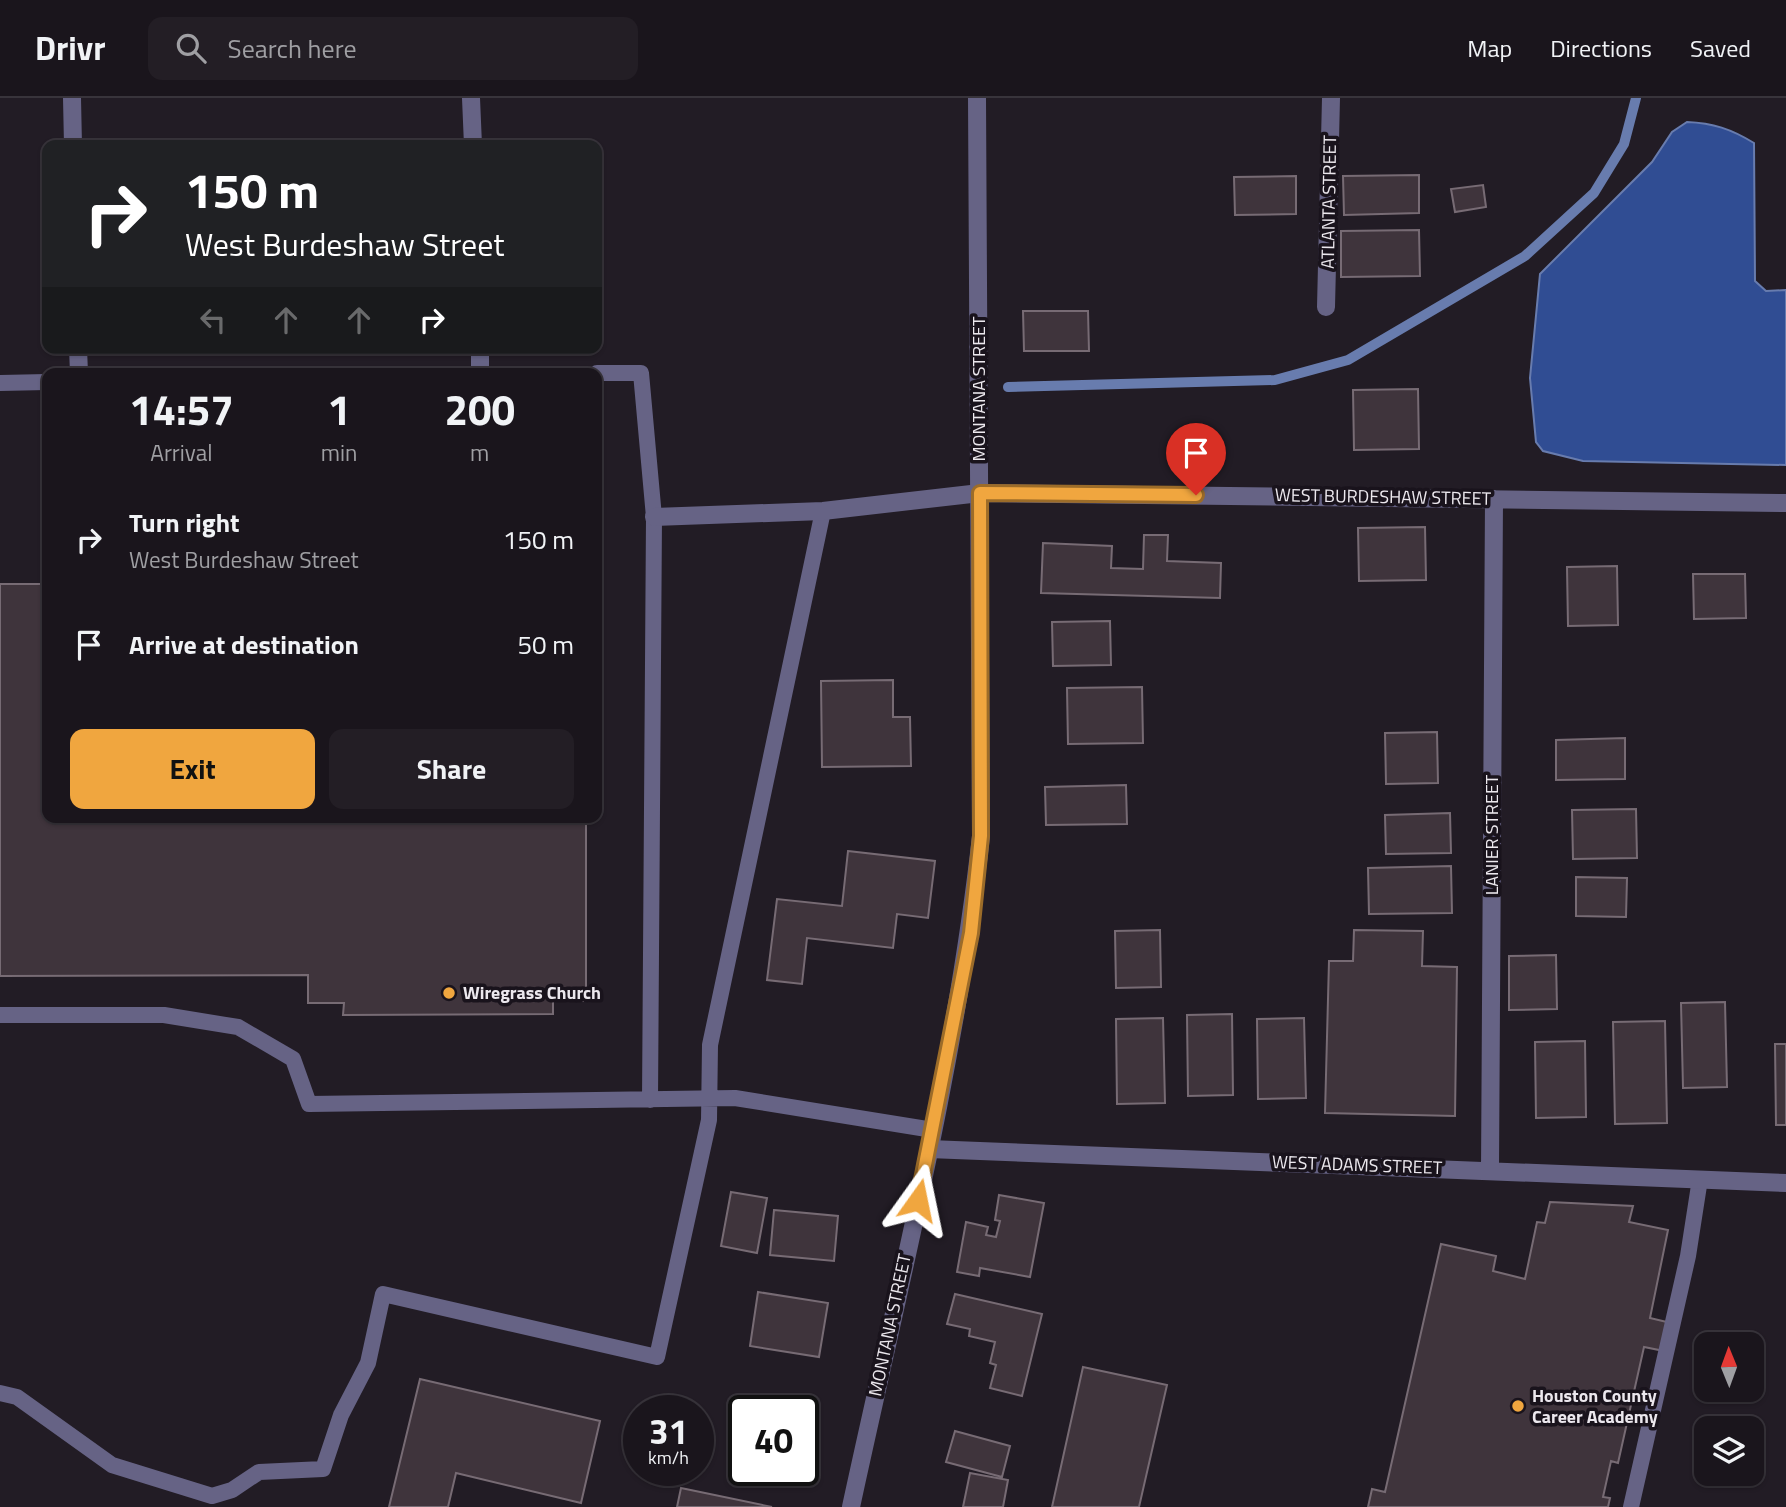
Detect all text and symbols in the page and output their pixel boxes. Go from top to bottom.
search box [148,17,638,80]
text: Drivr [35,23,106,73]
icon: search [172,29,210,67]
text: Search here [228,29,357,68]
text: Map [1467,30,1512,66]
text: Directions [1550,30,1652,66]
text: Saved [1690,30,1751,66]
street label: ATLANTA STREET [1314,134,1343,269]
text: 150 m [185,152,319,227]
icon: right [70,168,161,259]
text: West Burdeshaw Street [185,220,505,268]
icon: left [194,301,232,339]
icon: ahead [267,301,305,339]
icon: ahead [340,301,378,339]
icon: right [413,301,451,339]
street label: MONTANA STREET [965,316,992,462]
text: 14:57 [129,377,234,441]
text: 1 [327,377,351,441]
text: 200 [444,377,515,441]
pin [1166,423,1226,495]
icon: arrive [1177,434,1215,472]
text: Arrival [150,435,213,470]
text: min [321,435,357,470]
text: m [470,435,489,470]
street label: WEST BURDESHAW STREET [1275,481,1492,512]
text: Turn right [129,503,240,542]
text: 150 m [503,520,574,559]
icon: right [70,521,108,559]
text: West Burdeshaw Street [129,542,359,577]
text: Arrive at destination [129,625,359,664]
text: 50 m [517,625,574,664]
icon: arrive [70,626,108,664]
button: Exit [70,729,315,809]
button: Share [329,729,574,809]
street label: LANIER STREET [1478,774,1505,895]
place label: Wiregrass Church [463,979,601,1006]
marker: Wiregrass Church [441,985,457,1001]
street label: WEST ADAMS STREET [1271,1148,1443,1181]
position arrow [881,1163,955,1237]
street label: MONTANA STREET [861,1251,918,1399]
north arrow [1694,1332,1764,1402]
map controls [1694,1332,1764,1486]
place label: Houston County Career Academy [1532,1382,1658,1430]
speed limit sign: 40 [728,1395,819,1486]
marker: Houston County Career Academy [1510,1398,1526,1414]
text: 31 [649,1404,688,1458]
button: layers [1694,1416,1764,1486]
text: km/h [648,1444,689,1471]

